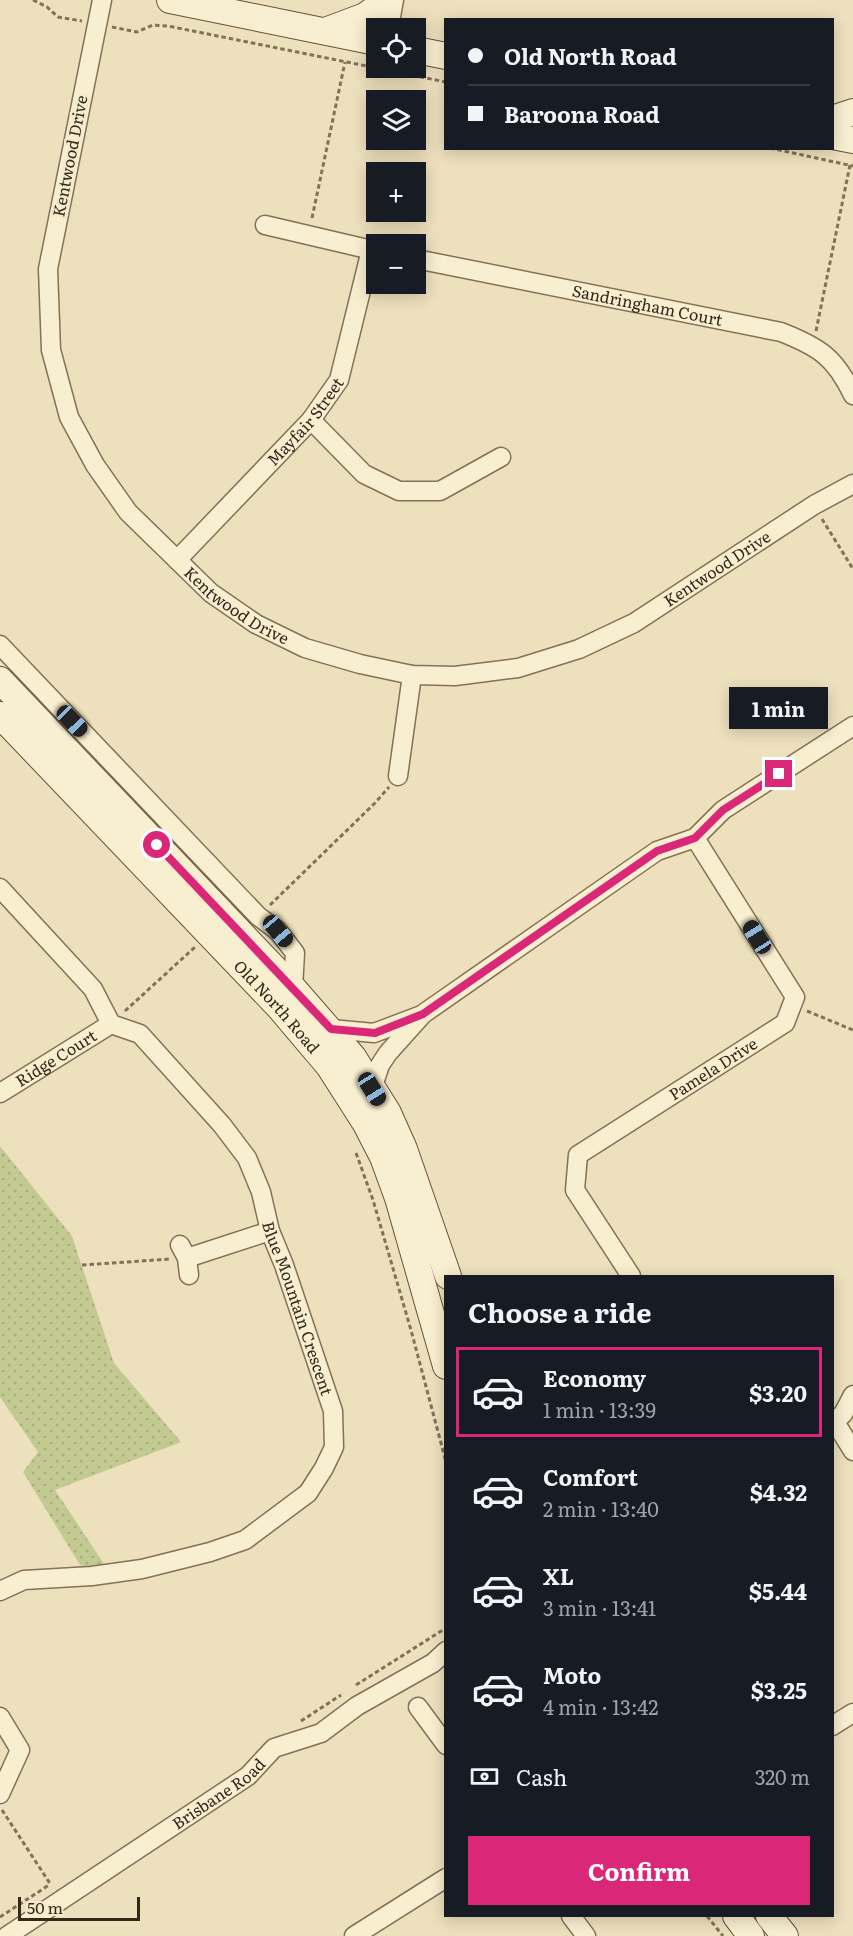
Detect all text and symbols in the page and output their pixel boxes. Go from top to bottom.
map controls [366,18,426,294]
button: locate [366,18,426,78]
text: Old North Road [504,39,677,72]
button: layers [366,90,426,150]
street label: Kentwood Drive [45,93,93,219]
text: Baroona Road [504,97,660,130]
button: + [366,162,426,222]
button: − [366,234,426,294]
street label: Sandringham Court [570,278,725,331]
street label: Mayfair Street [260,371,349,471]
street label: Kentwood Drive [658,524,775,612]
street label: Kentwood Drive [179,560,293,649]
callout: 1 min [730,687,828,729]
text: 1 min [752,693,805,723]
car [53,702,91,740]
route end [765,760,792,787]
route start [143,831,170,858]
car [260,911,296,951]
car [740,917,774,957]
street label: Old North Road [229,954,326,1058]
street label: Ridge Court [10,1023,101,1092]
street label: Pamela Drive [664,1031,762,1105]
car [355,1069,389,1109]
street label: Blue Mountain Crescent [257,1219,340,1399]
text: Choose a ride [468,1291,651,1331]
text: Economy [543,1361,646,1394]
icon: car [471,1365,525,1419]
text: $3.20 [749,1376,807,1409]
text: 1 min · 13:39 [543,1394,656,1424]
text: Comfort [543,1460,638,1493]
icon: car [471,1464,525,1518]
text: $4.32 [750,1475,807,1508]
text: 2 min · 13:40 [543,1493,659,1523]
text: XL [543,1559,574,1592]
icon: car [471,1563,525,1617]
text: $5.44 [749,1574,807,1607]
text: 3 min · 13:41 [543,1592,656,1622]
text: Moto [543,1658,601,1691]
icon: car [471,1662,525,1716]
text: $3.25 [751,1673,807,1706]
text: 4 min · 13:42 [543,1691,658,1721]
street label: Brisbane Road [167,1752,270,1834]
icon: cash [468,1760,501,1793]
text: Cash [516,1760,567,1793]
text: 320 m [755,1761,810,1791]
button: Confirm [468,1836,810,1905]
scale bar [18,1894,140,1922]
text: 50 m [27,1895,63,1919]

